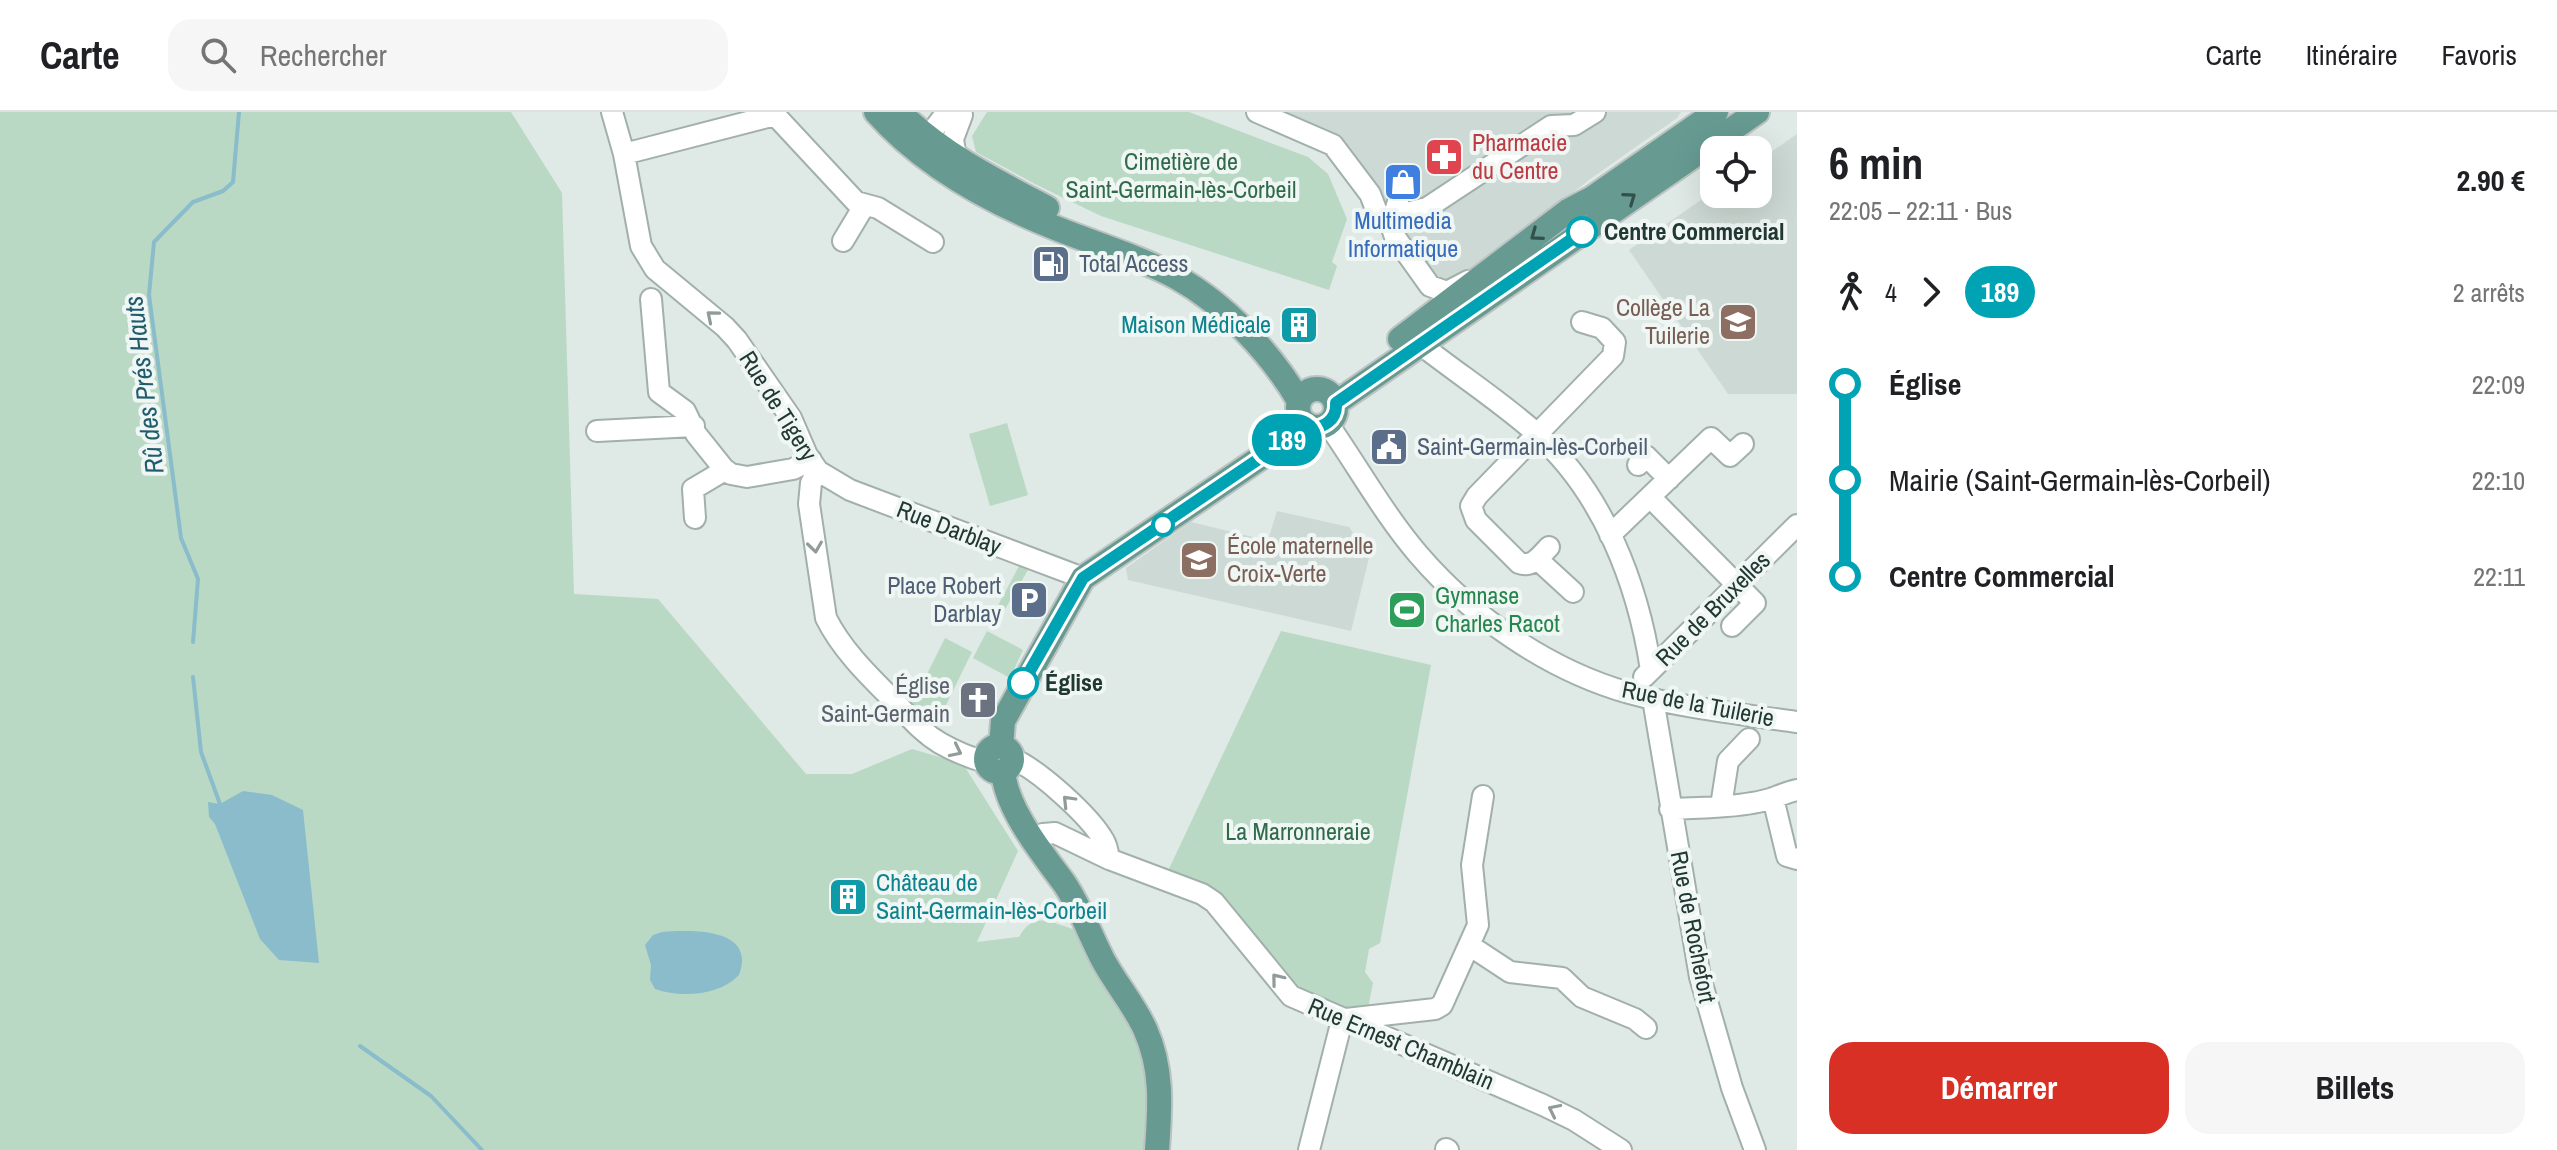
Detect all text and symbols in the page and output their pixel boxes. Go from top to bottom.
search box [168,19,728,91]
text: Carte [40,30,120,81]
icon: search [196,33,240,77]
text: Rechercher [260,35,387,75]
text: Carte [2206,36,2262,74]
text: Itinéraire [2306,36,2398,74]
text: Favoris [2442,36,2517,74]
place label: Pharmacie du Centre [1472,126,1567,186]
text: 6 min [1829,133,1923,193]
pharmacy icon: Pharmacie du Centre [1423,136,1465,178]
map controls [1700,136,1772,208]
button: locate [1700,136,1772,208]
park label: Cimetière de Saint-Germain-lès-Corbeil [1066,145,1296,205]
text: 2.90 € [2457,160,2525,200]
shop icon: Multimedia Informatique [1382,161,1424,203]
one-way arrow [1621,193,1635,208]
text: 22:05 – 22:11 · Bus [1829,193,2012,228]
place label: Multimedia Informatique [1348,204,1458,264]
place label: Centre Commercial [1604,215,1784,247]
marker: Centre Commercial [1567,217,1597,247]
one-way arrow [1530,225,1545,240]
fuel station icon: Total Access [1030,243,1072,285]
place label: Total Access [1079,247,1188,279]
icon: walk [1829,270,1873,314]
icon: forward [1909,270,1953,314]
text: 189 [1981,273,2019,311]
text: 4 [1885,275,1897,310]
text: 2 arrêts [2453,275,2525,310]
place label: Collège La Tuilerie [1616,291,1710,351]
water label: Rû des Prés Hauts [115,294,172,476]
school or university icon: Collège La Tuilerie [1717,301,1759,343]
building icon: Maison Médicale [1278,304,1320,346]
place label: Maison Médicale [1121,308,1271,340]
one-way arrow [707,311,721,326]
street label: Rue de Tigery [732,344,825,467]
text: Église [1889,364,1961,404]
text: 22:09 [2472,367,2525,402]
line badge: 189 [1241,414,1333,466]
text: 189 [1268,421,1306,459]
public building icon: Saint-Germain-lès-Corbeil [1368,426,1410,468]
place label: Saint-Germain-lès-Corbeil [1417,430,1648,462]
text: Mairie (Saint-Germain-lès-Corbeil) [1889,460,2270,500]
text: 22:10 [2472,463,2525,498]
street label: Rue Darblay [893,493,1006,562]
unlabelled marker [1152,514,1174,536]
place label: École maternelle Croix-Verte [1227,529,1374,589]
school or university icon: École maternelle Croix-Verte [1178,539,1220,581]
one-way arrow [806,540,823,554]
street label: Rue de Bruxelles [1648,544,1777,673]
text: Centre Commercial [1889,556,2115,596]
text: 22:11 [2473,559,2525,594]
place label: Place Robert Darblay [887,569,1002,629]
parking icon: Place Robert Darblay [1008,579,1050,621]
place label: Gymnase Charles Racot [1435,579,1560,639]
sports icon: Gymnase Charles Racot [1386,589,1428,631]
place label: Église [1045,666,1103,698]
marker: Église [1008,668,1038,698]
place label: Église Saint-Germain [821,669,950,729]
street label: Rue de la Tuilerie [1619,673,1777,733]
church icon: Église Saint-Germain [957,679,999,721]
one-way arrow [947,741,962,757]
one-way arrow [1063,796,1078,810]
park label: La Marronneraie [1225,815,1371,847]
street label: Rue de Rochefort [1664,848,1725,1006]
place label: Château de Saint-Germain-lès-Corbeil [876,866,1107,926]
building icon: Château de Saint-Germain-lès-Corbeil [827,876,869,918]
one-way arrow [1272,974,1287,988]
street label: Rue Ernest Chamblain [1304,989,1499,1097]
button: Démarrer [1829,1042,2169,1134]
button: Billets [2185,1042,2525,1134]
one-way arrow [1548,1105,1563,1120]

